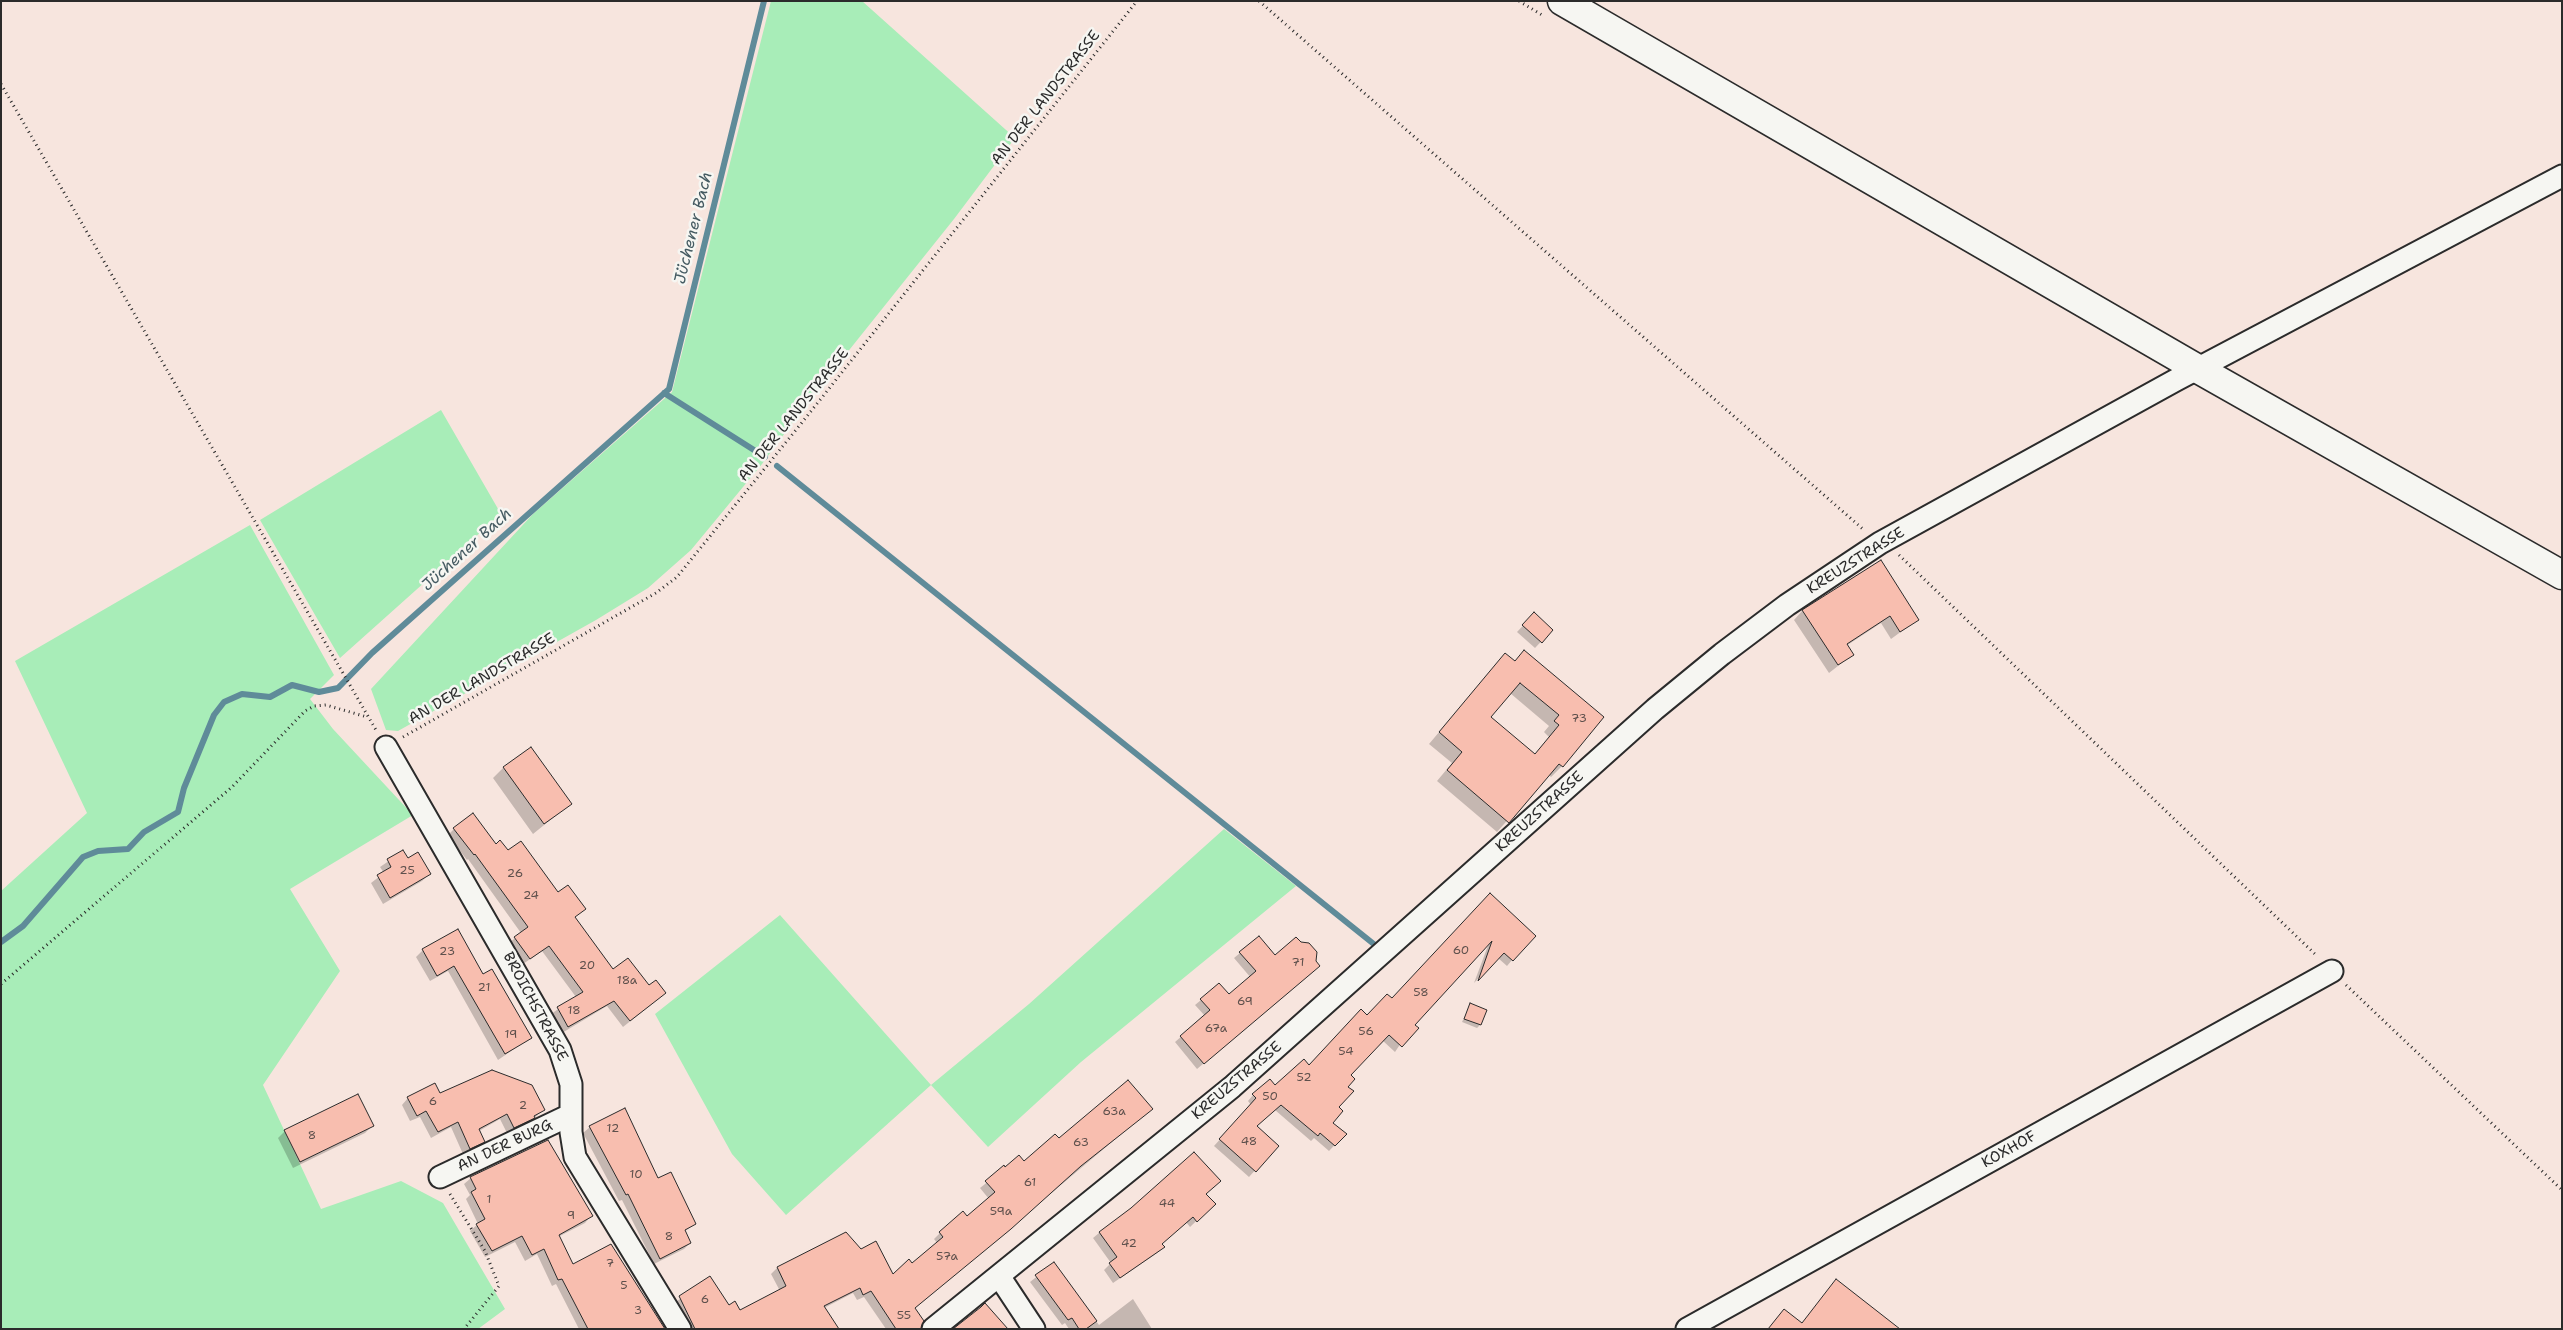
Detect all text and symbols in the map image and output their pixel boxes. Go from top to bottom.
street label: AN DER LANDSTRASSE [988,27,1104,169]
water label: Jüchener Bach [671,170,717,286]
street label: AN DER LANDSTRASSE [735,345,853,485]
water label: Jüchener Bach [418,505,516,595]
street label: KREUZSTRASSE [1804,524,1908,598]
street label: AN DER LANDSTRASSE [406,630,558,728]
house number: 73 [1571,712,1587,726]
street label: KREUZSTRASSE [1492,768,1588,856]
house number: 25 [399,864,415,878]
house number: 26 [507,867,523,881]
house number: 24 [523,889,539,903]
house number: 60 [1453,944,1469,958]
house number: 23 [439,945,455,959]
street label: BROICHSTRASSE [499,949,571,1065]
house number: 71 [1292,956,1304,970]
house number: 20 [579,959,595,973]
house number: 18a [617,974,637,988]
house number: 21 [478,981,490,995]
house number: 58 [1413,986,1429,1000]
house number: 69 [1237,995,1253,1009]
house number: 18 [567,1004,581,1018]
house number: 67a [1205,1022,1227,1036]
house number: 56 [1358,1025,1374,1039]
house number: 19 [505,1028,517,1042]
street label: KREUZSTRASSE [1188,1038,1286,1124]
house number: 54 [1338,1045,1354,1059]
house number: 52 [1296,1071,1312,1085]
house number: 50 [1262,1090,1278,1104]
house number: 6 [429,1095,437,1109]
house number: 2 [519,1099,527,1113]
house number: 63a [1102,1105,1126,1119]
street label: AN DER BURG [455,1116,555,1176]
house number: 12 [607,1122,619,1136]
street label: KOXHOF [1979,1128,2039,1172]
house number: 8 [308,1129,316,1143]
house number: 48 [1241,1135,1257,1149]
house number: 63 [1073,1136,1089,1150]
house number: 10 [629,1168,643,1182]
house number: 61 [1024,1176,1036,1190]
house number: 1 [486,1193,492,1207]
house number: 44 [1159,1197,1175,1211]
house number: 59a [990,1205,1012,1219]
house number: 9 [567,1209,575,1223]
house number: 8 [665,1230,673,1244]
house number: 42 [1121,1237,1137,1251]
house number: 57a [936,1250,958,1264]
house number: 7 [606,1257,614,1271]
house number: 5 [620,1279,628,1293]
house number: 6 [701,1293,709,1307]
house number: 3 [634,1304,642,1318]
house number: 55 [897,1309,911,1323]

